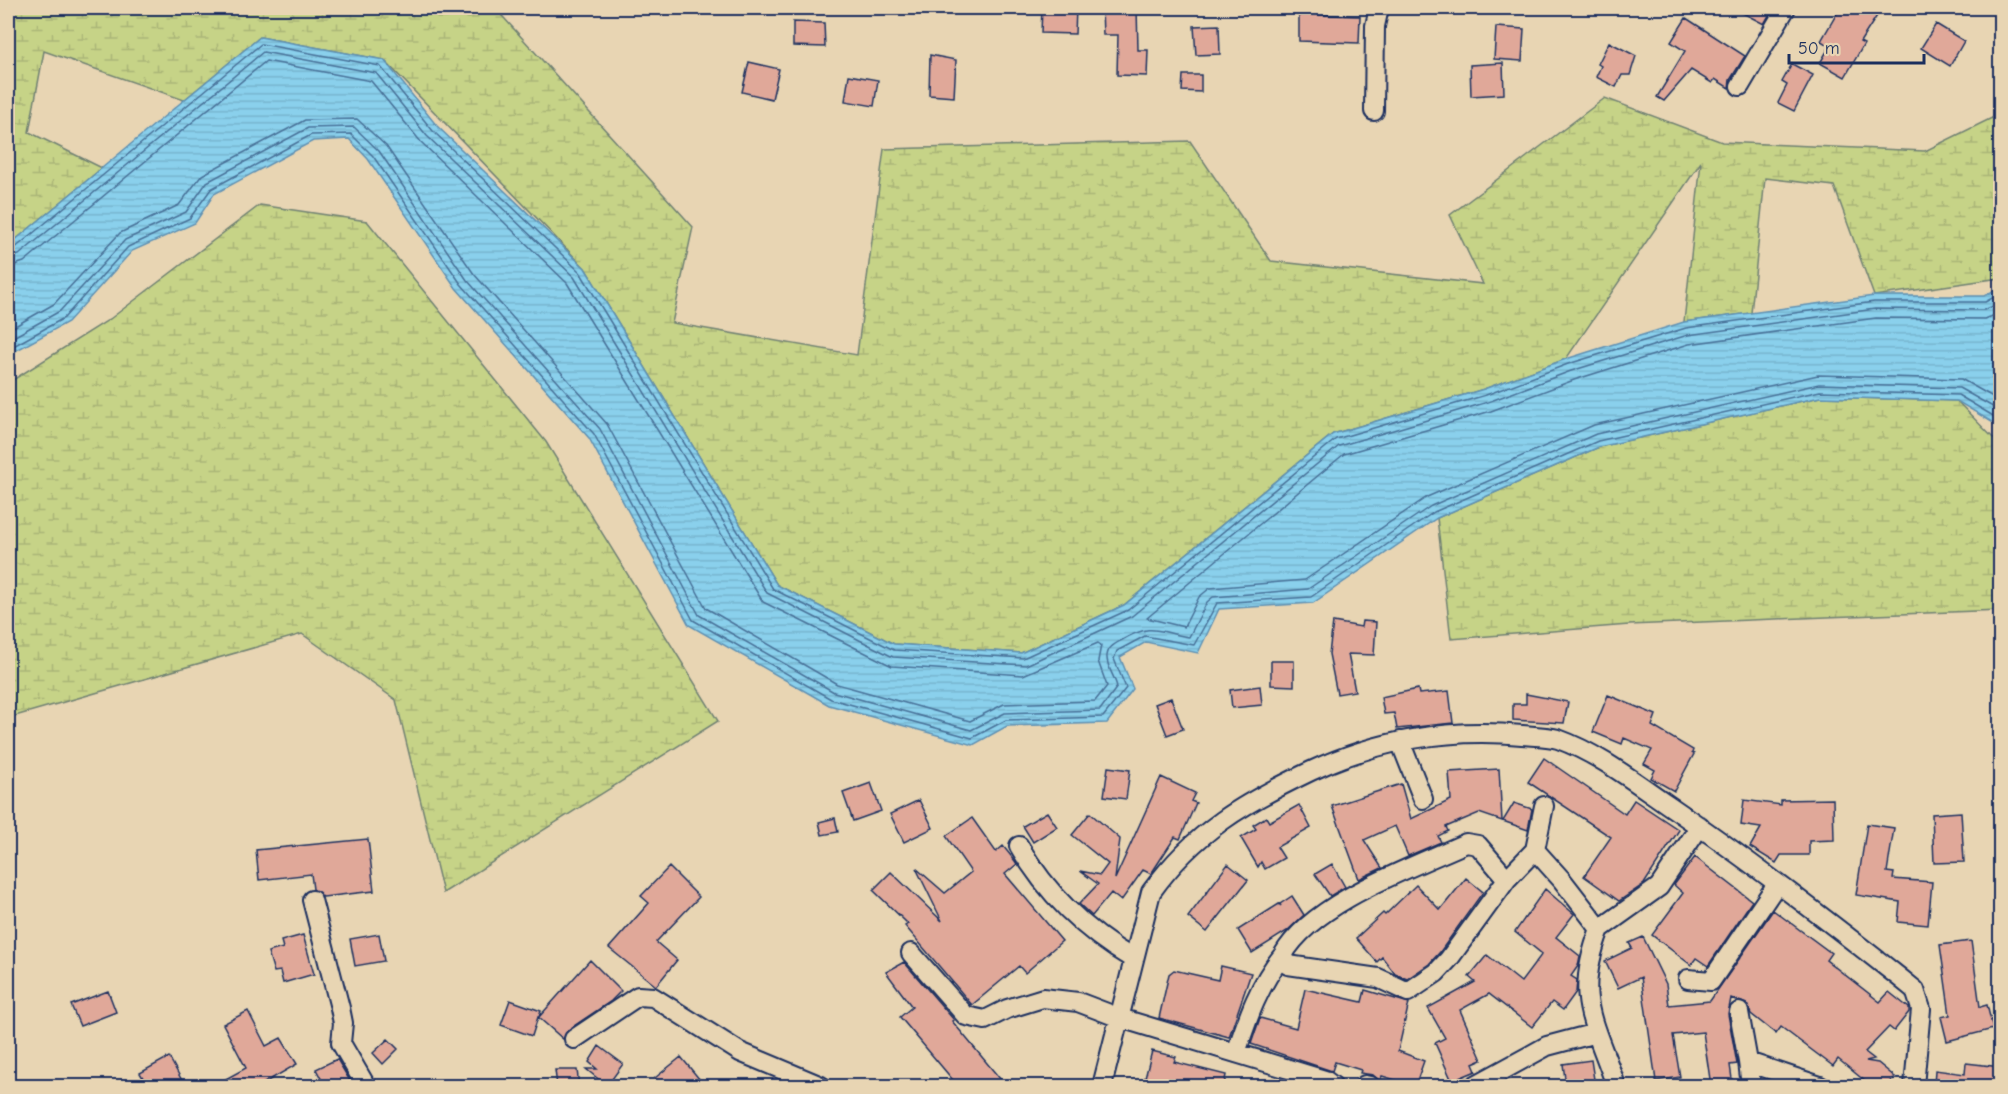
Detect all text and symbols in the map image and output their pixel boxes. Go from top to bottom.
scale bar [1789,27,1924,65]
text: 50 m [1798,38,1840,59]

